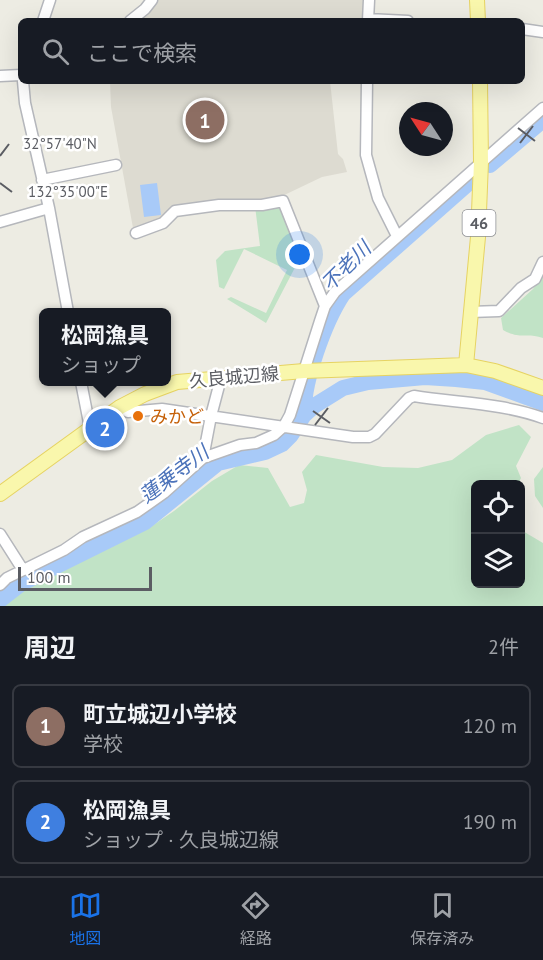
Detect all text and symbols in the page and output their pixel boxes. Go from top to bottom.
search box [18,18,525,84]
icon: search [39,35,72,68]
text: ここで検索 [87,39,197,67]
pin: 1 [186,98,224,142]
north arrow [399,102,453,156]
text: 32°57'40"N [23,134,97,153]
text: 132°35'00"E [28,182,108,201]
road number: 46 [462,210,496,236]
water label: 不老川 [316,234,378,296]
your location [285,240,314,269]
popup [39,308,171,386]
text: 松岡漁具 [61,321,149,349]
text: ショップ [61,352,141,378]
street label: 久良城辺線 [188,362,280,392]
place label: みかど [150,405,204,428]
pin: 2 [86,406,124,450]
marker: みかど [131,409,145,423]
water label: 蓮乗寺川 [134,438,215,508]
map controls [471,480,525,588]
button: locate [471,480,525,534]
button: layers [471,534,525,588]
scale bar [18,564,152,592]
text: 100 m [27,567,70,587]
text: 周辺 [24,631,76,664]
text: 2件 [488,634,519,660]
text: 町立城辺小学校 [83,700,237,728]
text: 1 [40,713,51,739]
text: 120 m [463,713,517,739]
text: 学校 [83,731,123,757]
text: 松岡漁具 [83,796,171,824]
text: 2 [40,809,51,835]
text: 190 m [463,809,517,835]
text: ショップ · 久良城辺線 [83,827,279,853]
tab: 地図 [69,889,102,949]
tab: 経路 [239,889,272,949]
tab: 保存済み [410,889,474,949]

